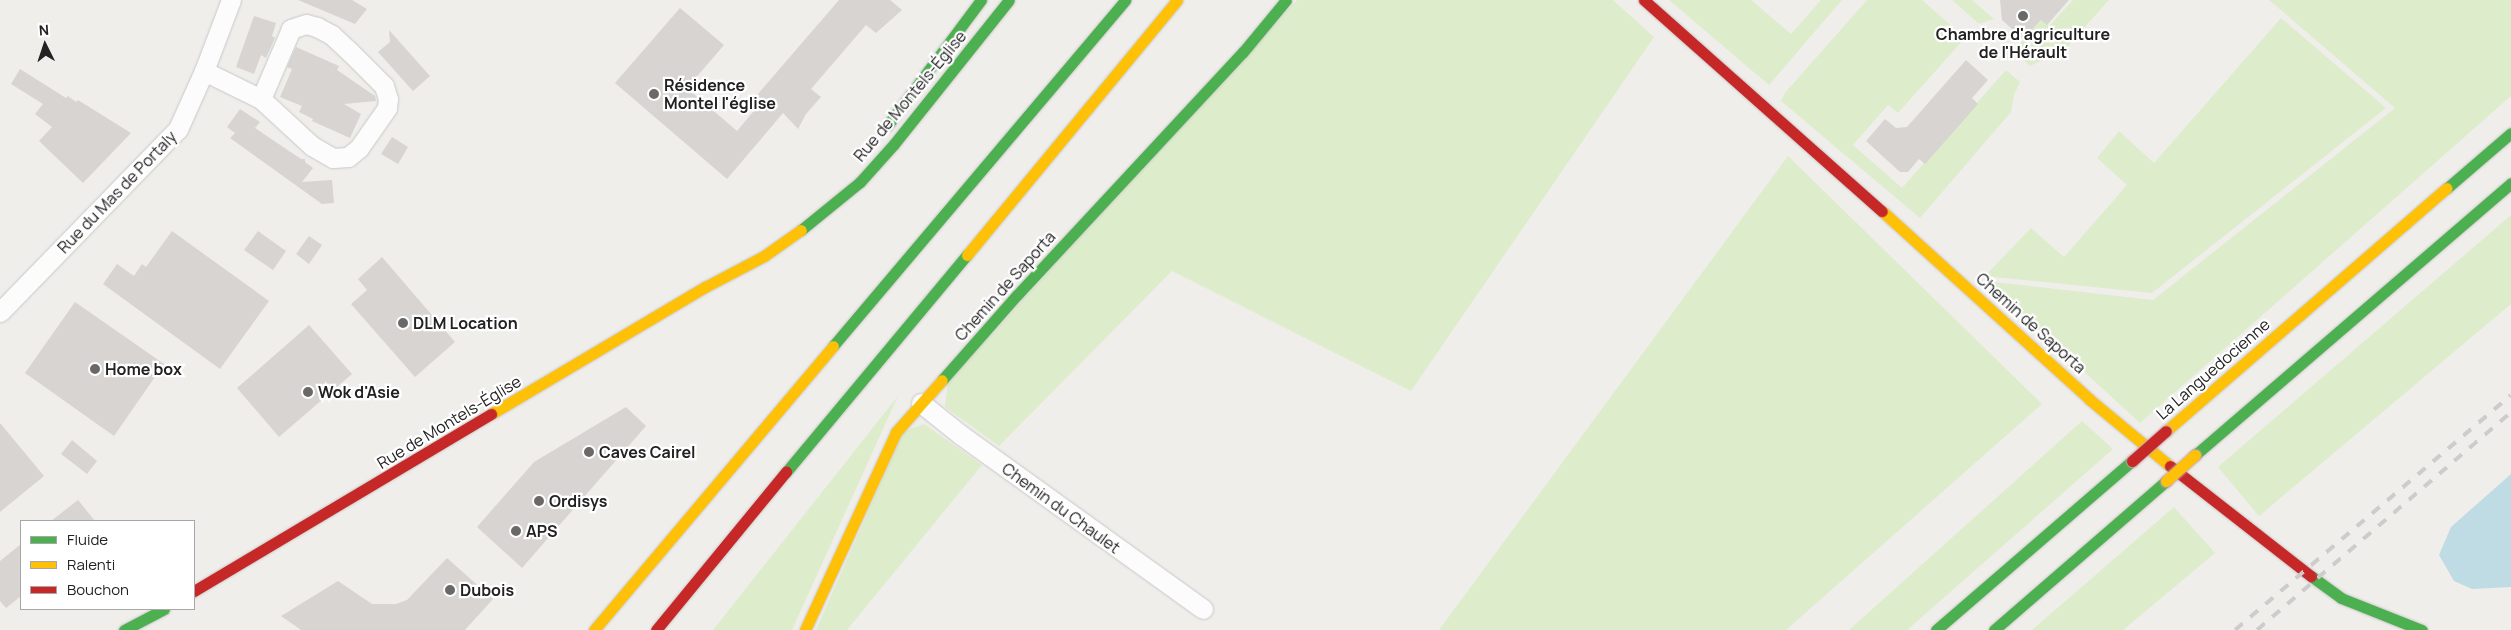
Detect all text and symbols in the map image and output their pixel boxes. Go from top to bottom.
marker: Chambre d'agriculture de l'Hérault [2017,10,2029,22]
north arrow [20,20,70,70]
text: N [38,20,50,39]
place label: Chambre d'agriculture de l'Hérault [1936,24,2110,62]
street label: Rue de Montels-Église [850,27,970,165]
place label: Résidence Montel l'église [664,75,776,113]
marker: Résidence Montel l'église [648,88,660,100]
street label: Rue du Mas de Portaly [54,127,180,257]
street label: Chemin de Saporta [951,227,1059,345]
street label: Chemin de Saporta [1972,269,2090,377]
place label: DLM Location [413,313,518,333]
street label: La Languedocienne [2152,315,2274,423]
marker: DLM Location [397,317,409,329]
place label: Home box [105,359,182,379]
marker: Home box [89,363,101,375]
street label: Rue de Montels-Église [373,371,525,473]
place label: Wok d'Asie [318,382,400,402]
marker: Wok d'Asie [302,386,314,398]
place label: Caves Cairel [599,442,696,462]
marker: Caves Cairel [583,446,595,458]
street label: Chemin du Chaulet [998,459,1124,557]
place label: Ordisys [549,491,608,511]
marker: Ordisys [533,495,545,507]
legend [20,520,195,610]
place label: APS [526,521,557,541]
marker: APS [510,525,522,537]
text: Fluide [67,529,108,550]
text: Ralenti [67,554,115,575]
text: Bouchon [67,579,129,600]
place label: Dubois [460,580,514,600]
marker: Dubois [444,584,456,596]

